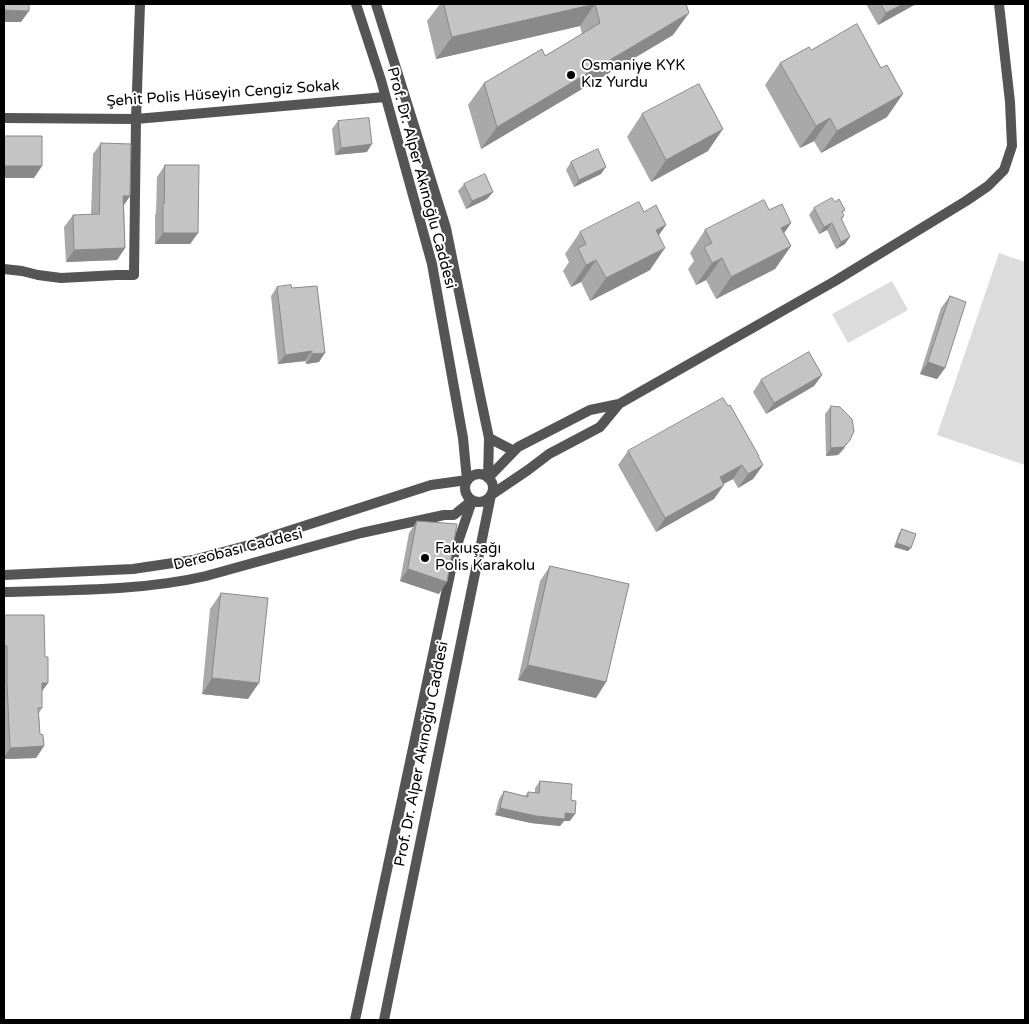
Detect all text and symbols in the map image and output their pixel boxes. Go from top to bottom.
place label: Osmaniye KYK Kız Yurdu [581,57,685,92]
street label: Prof. Dr. Alper Akınoğlu Caddesi [383,65,459,291]
marker: Osmaniye KYK Kız Yurdu [565,69,577,81]
street label: Şehit Polis Hüseyin Cengiz Sokak [106,77,340,111]
street label: Dereobası Caddesi [172,525,304,575]
place label: Fakıuşağı Polis Karakolu [435,540,535,575]
marker: Fakıuşağı Polis Karakolu [419,552,431,564]
street label: Prof. Dr. Alper Akınoğlu Caddesi [391,640,453,868]

